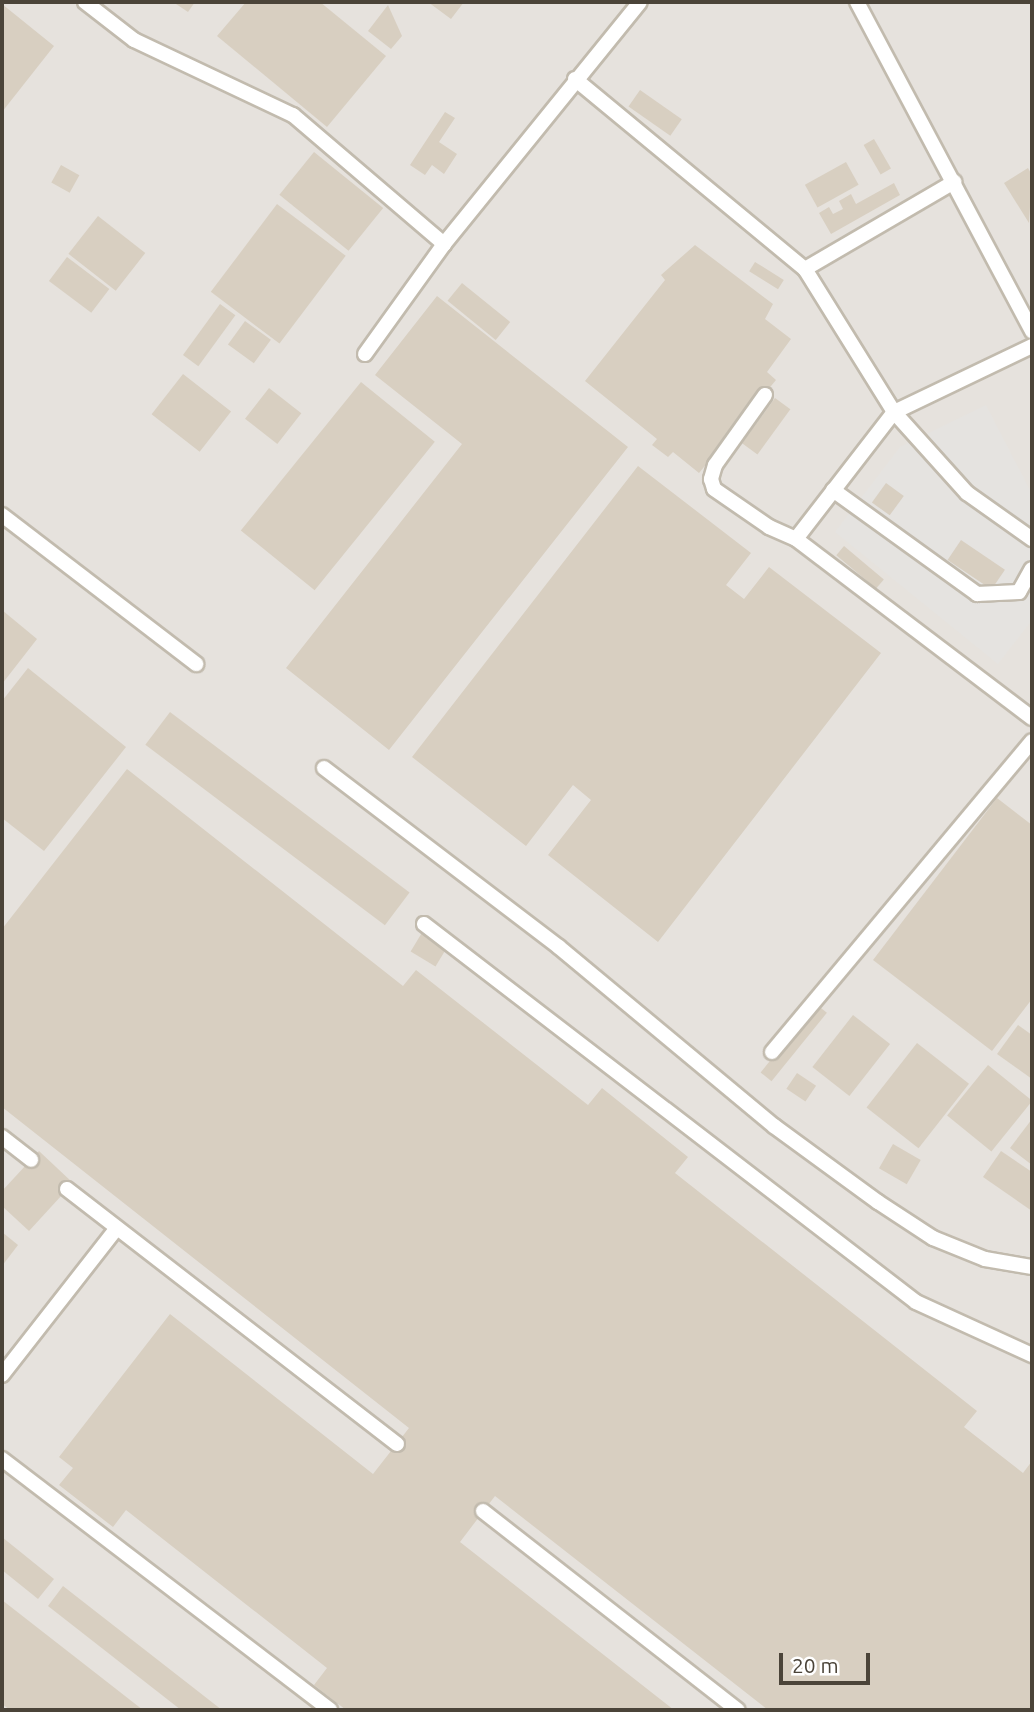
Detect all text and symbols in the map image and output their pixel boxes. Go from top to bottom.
scale bar [782,1638,873,1682]
text: 20 m [792,1653,839,1677]

